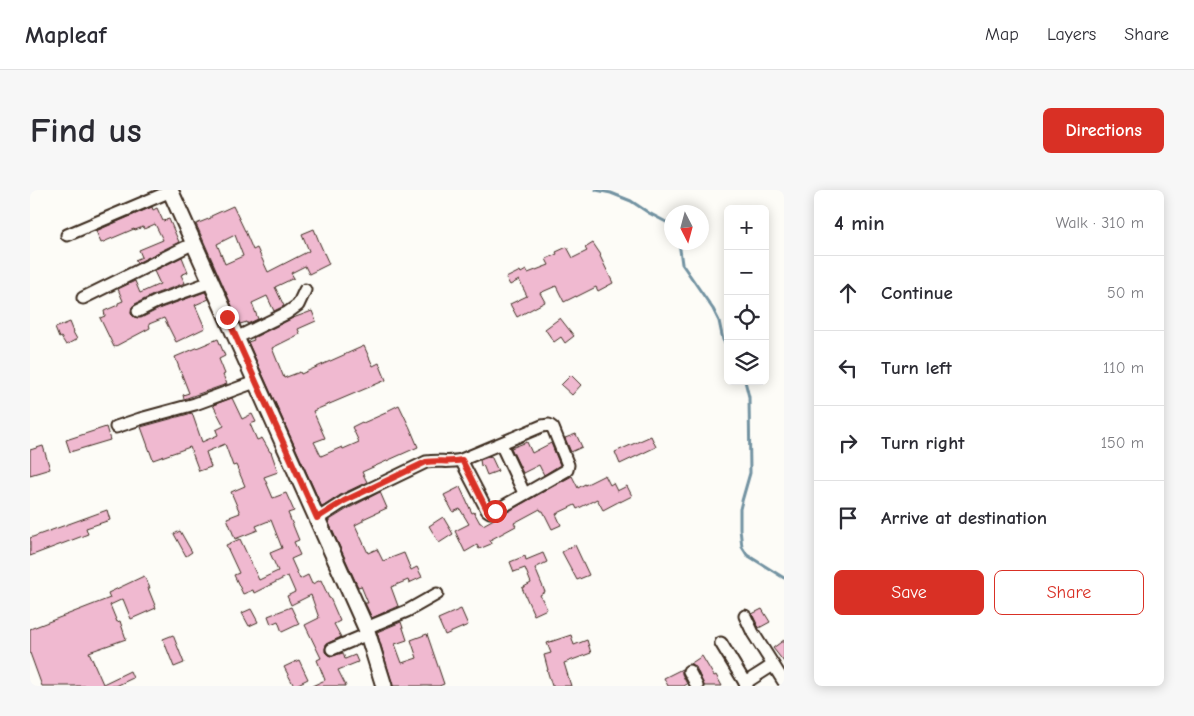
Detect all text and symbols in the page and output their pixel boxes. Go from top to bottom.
text: Mapleaf [25,21,106,49]
text: Map [985,24,1019,45]
text: Layers [1047,24,1096,45]
text: Share [1124,24,1169,45]
button: Directions [1043,108,1164,153]
text: Find us [30,110,142,151]
north arrow [664,205,709,250]
map controls [724,205,769,385]
button: + [724,205,769,250]
text: 4 min [834,211,885,235]
text: Walk · 310 m [1055,214,1144,232]
button: − [724,250,769,295]
icon: ahead [834,279,862,307]
text: Continue [881,282,953,304]
text: 50 m [1107,284,1144,302]
button: locate [724,295,769,340]
route end [216,306,239,329]
button: layers [724,340,769,385]
icon: left [834,354,862,382]
text: Turn left [881,357,952,379]
text: 110 m [1103,359,1144,377]
icon: right [834,429,862,457]
text: Turn right [881,432,965,454]
text: 150 m [1101,434,1144,452]
route start [484,500,507,523]
icon: arrive [834,504,862,532]
text: Arrive at destination [881,507,1047,529]
button: Save [834,570,984,615]
button: Share [994,570,1144,615]

